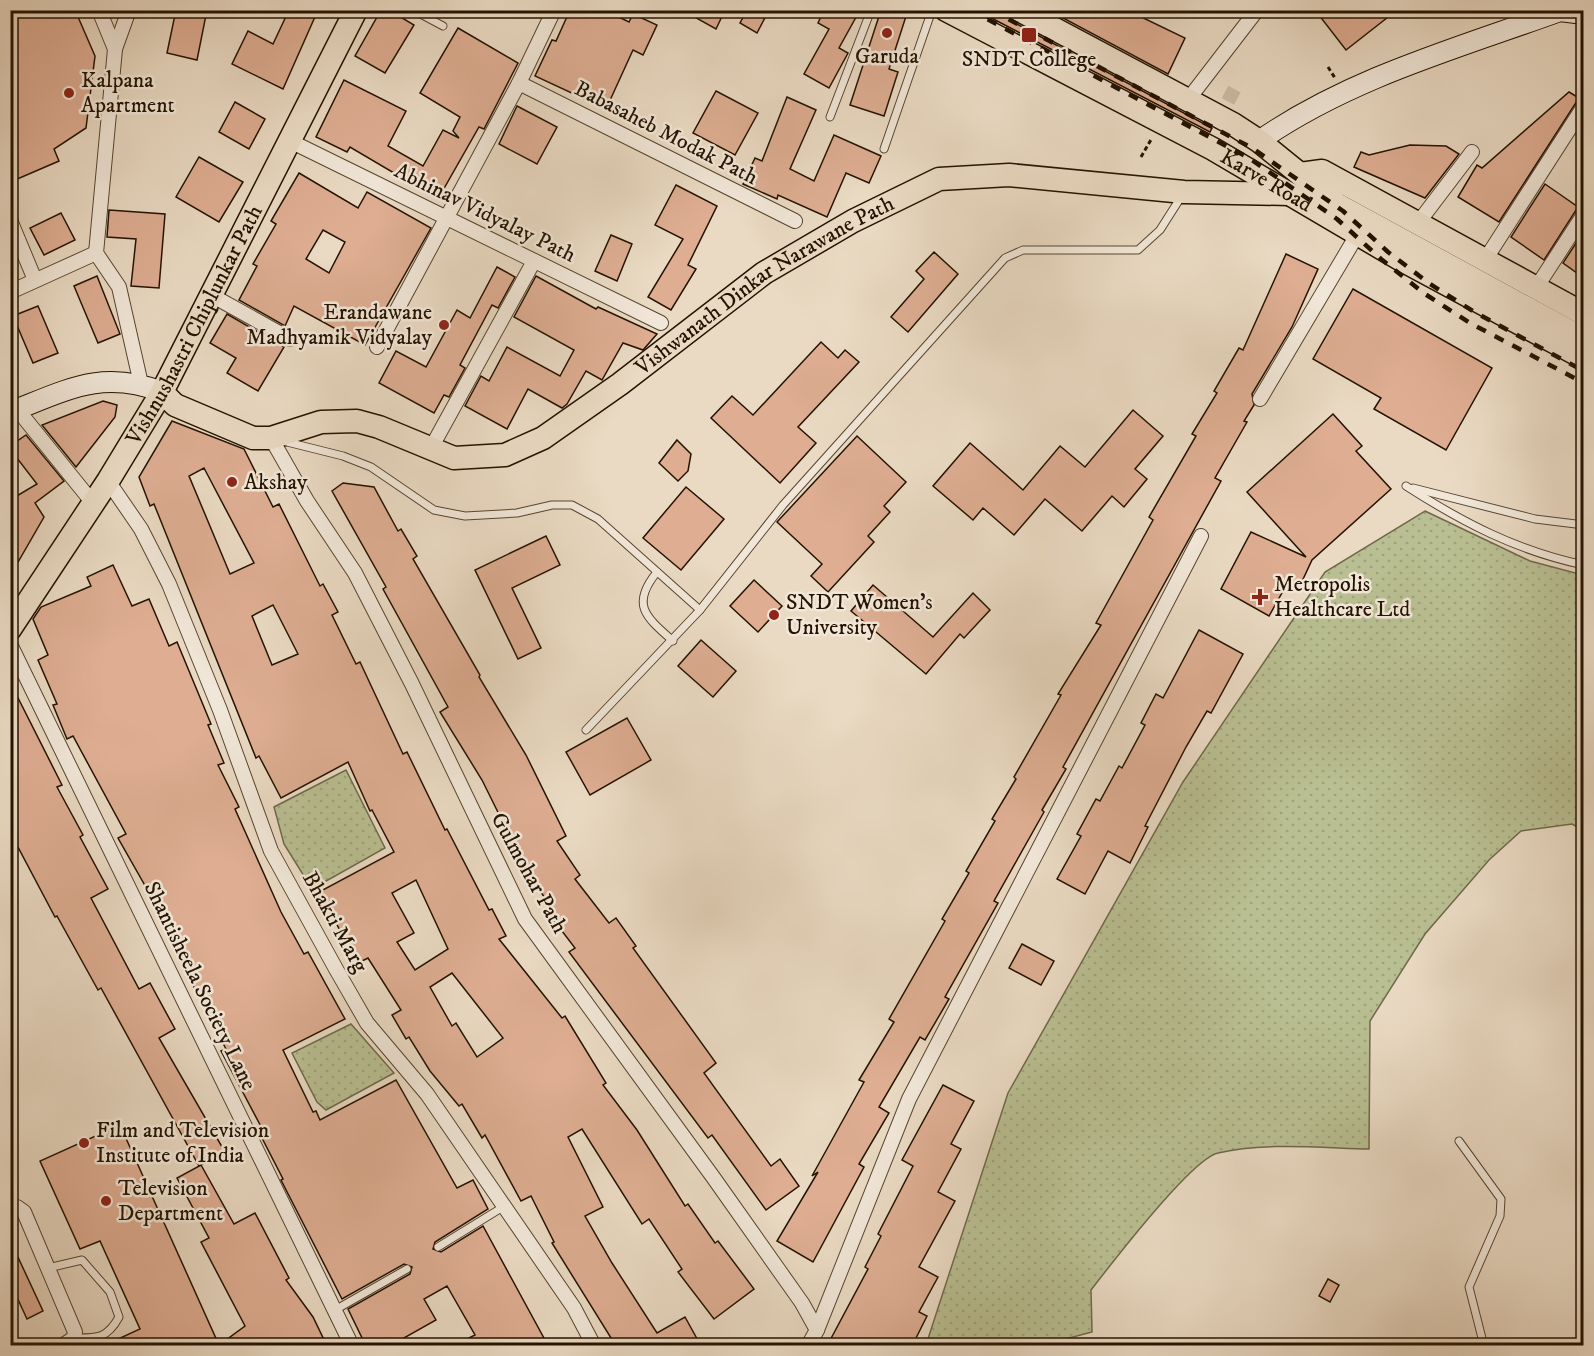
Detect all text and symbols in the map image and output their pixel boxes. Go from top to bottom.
marker: Garuda [880,26,894,40]
marker: SNDT College [1020,26,1038,44]
place label: Garuda [855,43,920,70]
place label: SNDT College [962,46,1096,73]
place label: Kalpana Apartment [81,67,175,119]
street label: Babasaheb Modak Path [570,75,763,191]
marker: Kalpana Apartment [62,86,76,100]
street label: Karve Road [1215,143,1317,218]
street label: Abhinav Vidyalay Path [390,157,580,269]
street label: Vishwanath Dinkar Narawane Path [629,189,899,382]
street label: Vishnushastri Chiplunkar Path [119,200,268,450]
place label: Erandawane Madhyamik Vidyalay [246,299,433,351]
marker: Erandawane Madhyamik Vidyalay [437,318,451,332]
place label: Akshay [244,469,308,496]
marker: Akshay [225,475,239,489]
place label: Metropolis Healthcare Ltd [1274,571,1410,623]
marker: Metropolis Healthcare Ltd [1251,588,1269,606]
place label: SNDT Women's University [786,589,933,641]
marker: SNDT Women's University [767,608,781,622]
street label: Gulmohar Path [485,808,574,939]
street label: Bhakti Marg [296,867,374,977]
street label: Shantisheela Society Lane [138,877,262,1095]
place label: Film and Television Institute of India [96,1117,270,1169]
marker: Film and Television Institute of India [77,1136,91,1150]
place label: Television Department [118,1175,223,1227]
marker: Television Department [99,1194,113,1208]

